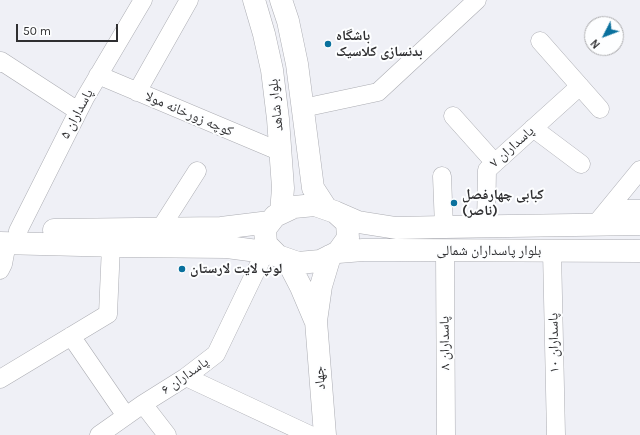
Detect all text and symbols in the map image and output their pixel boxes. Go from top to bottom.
scale bar [18,16,120,42]
north arrow [584,16,624,56]
text: 50 m [23,24,51,38]
place label: باشگاه بدنسازی کلاسیک [336,28,423,60]
text: N [588,36,603,51]
marker: باشگاه بدنسازی کلاسیک [323,39,333,49]
street label: بلوار شاهد [265,78,287,132]
street label: پاسداران ۵ [57,86,97,142]
street label: کوچه زورخانه مولا [142,88,236,140]
street label: پاسداران ۷ [486,123,538,171]
place label: کبابی چهارفصل (ناصر) [462,187,544,220]
marker: کبابی چهارفصل (ناصر) [449,198,459,208]
street label: بلوار پاسداران شمالی [437,243,541,259]
place label: لوپ لایت لارستان [190,261,282,277]
marker: لوپ لایت لارستان [177,264,187,274]
street label: پاسداران ۱۰ [545,313,563,373]
street label: پاسداران ۸ [436,316,454,370]
street label: پاسداران ۶ [158,354,212,398]
street label: جهاد [311,366,329,390]

